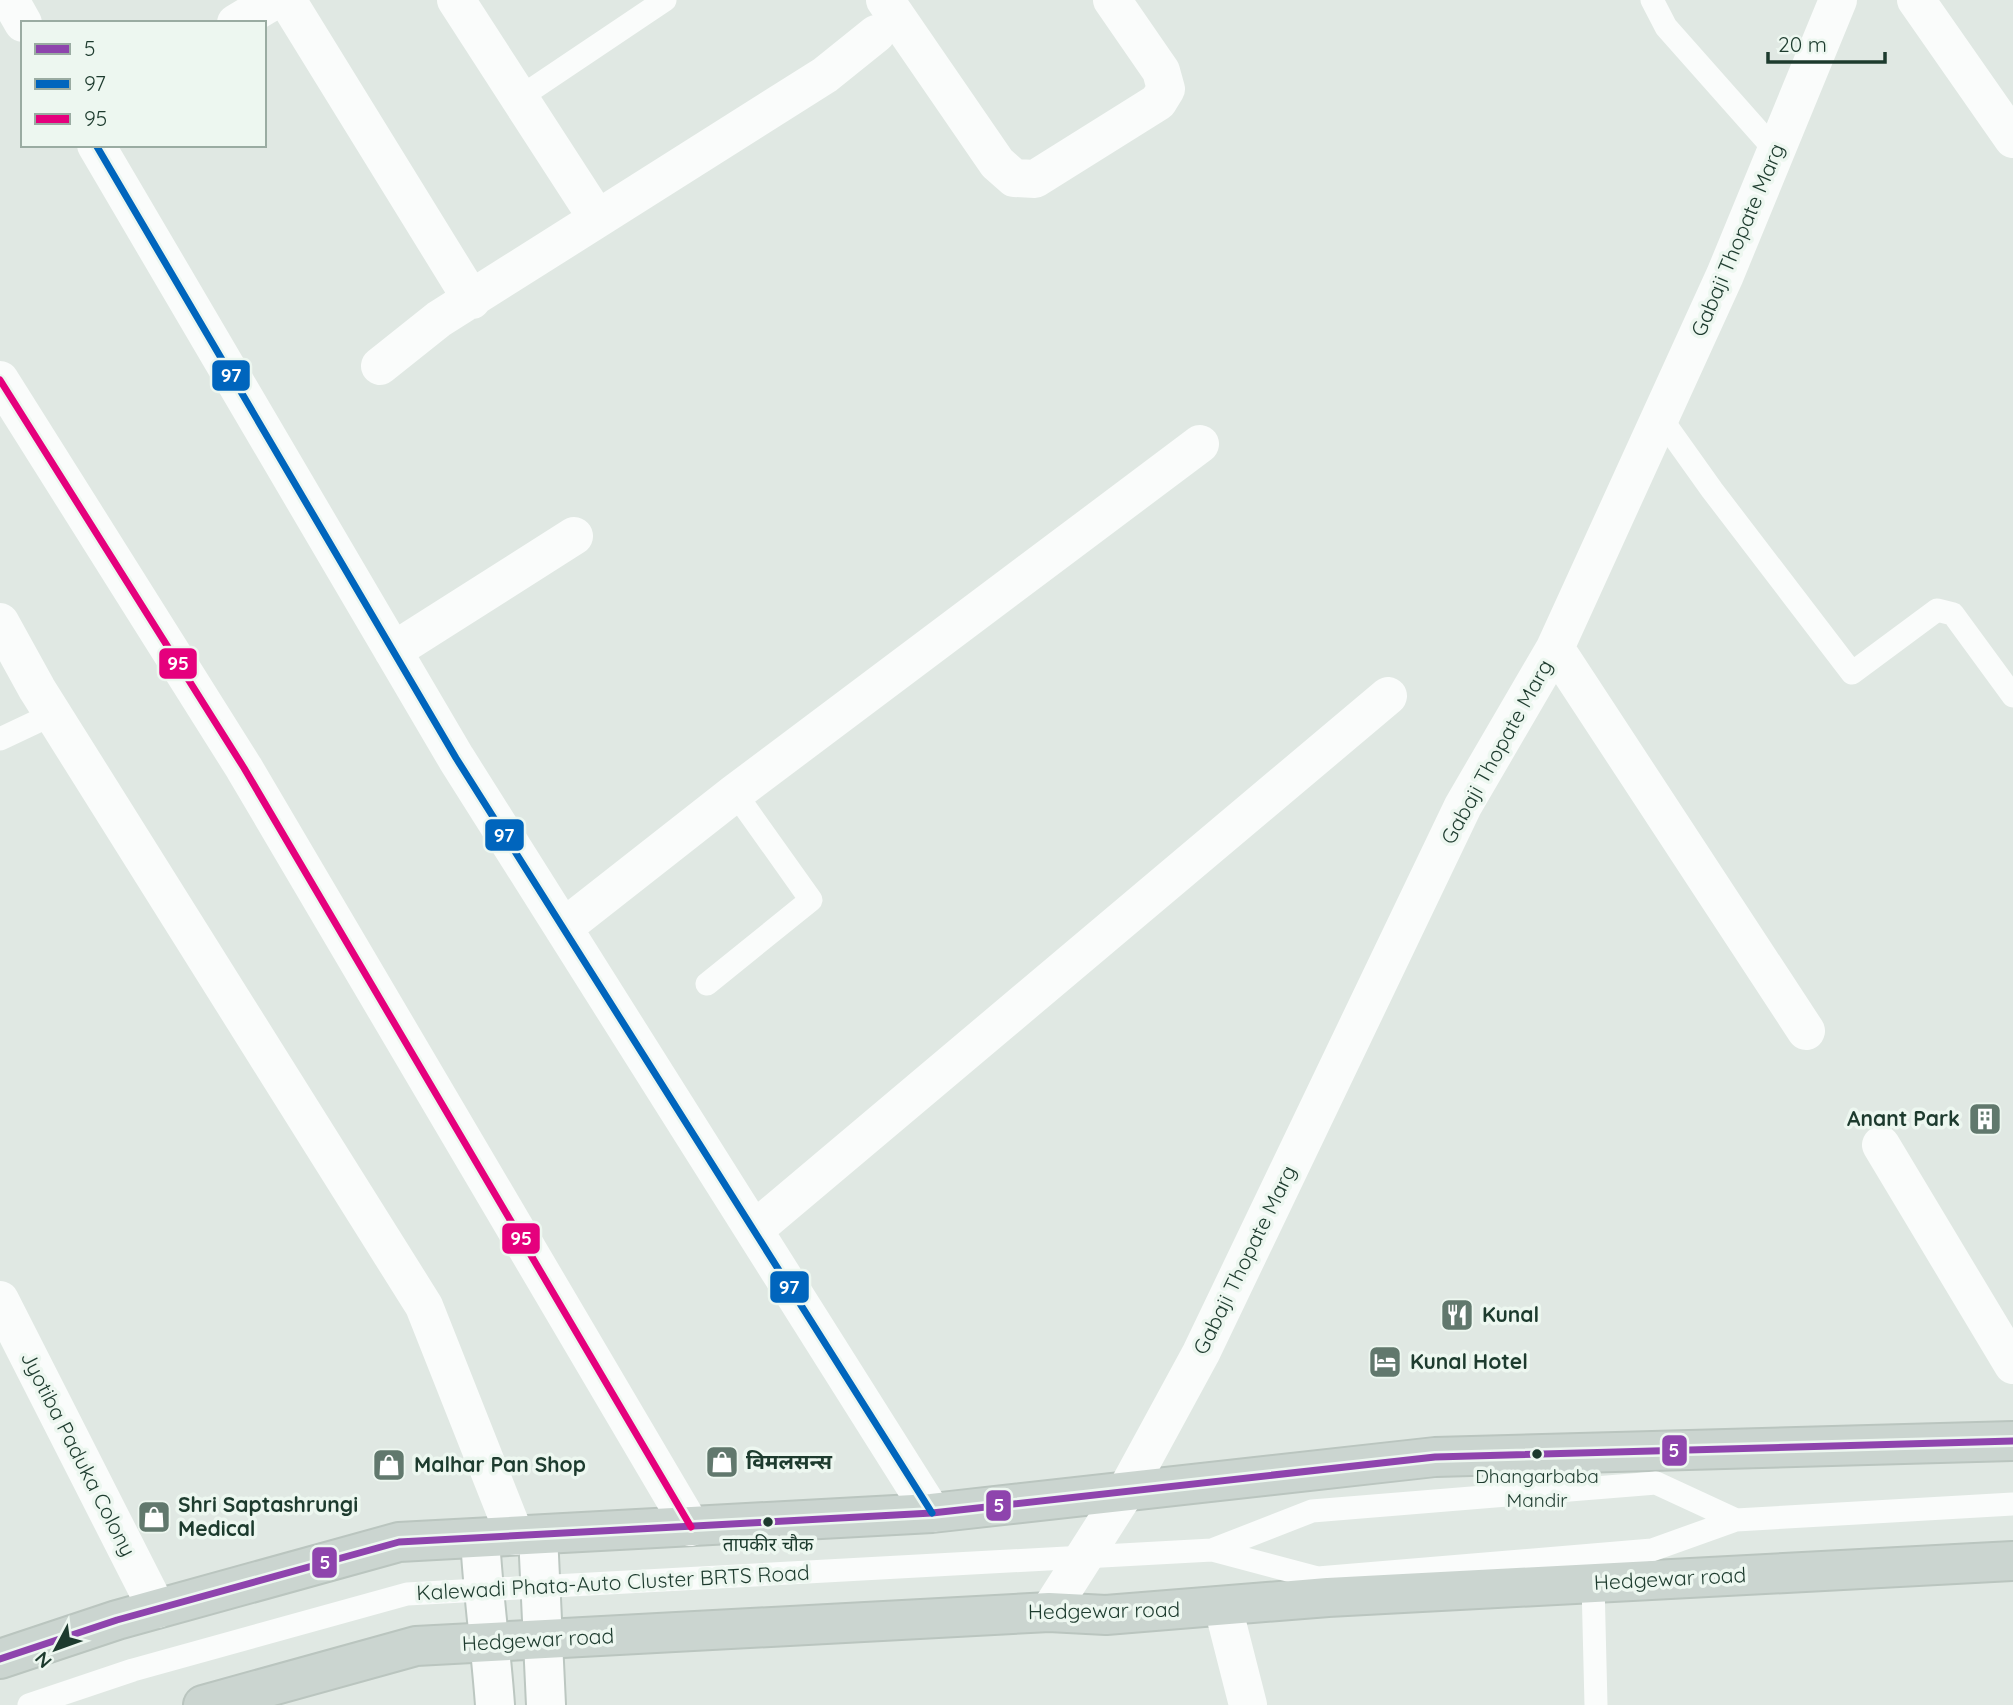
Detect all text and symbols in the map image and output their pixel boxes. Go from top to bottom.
legend [21,21,266,147]
scale bar [1768,21,1885,65]
text: 20 m [1778,31,1827,57]
text: 5 [84,35,95,61]
text: 97 [84,70,106,96]
text: 95 [84,105,107,131]
street label: Gabaji Thopate Marg [1685,139,1790,340]
line badge: 97 [211,359,251,392]
text: 97 [221,363,241,387]
line badge: 95 [158,647,198,680]
text: 95 [167,651,189,675]
street label: Gabaji Thopate Marg [1435,655,1558,848]
line badge: 97 [484,818,525,852]
text: 97 [494,823,514,847]
building icon: Anant Park [1966,1100,2004,1138]
place label: Anant Park [1847,1105,1960,1131]
street label: Gabaji Thopate Marg [1187,1161,1301,1358]
line badge: 95 [501,1222,541,1255]
text: 95 [510,1226,532,1250]
line badge: 97 [769,1270,810,1304]
text: 97 [779,1275,799,1299]
restaurant icon: Kunal [1438,1296,1476,1334]
place label: Kunal [1482,1301,1539,1327]
hotel icon: Kunal Hotel [1366,1343,1404,1381]
street label: Jyotiba Paduka Colony [16,1347,142,1560]
place label: Kunal Hotel [1410,1348,1528,1374]
line badge: 5 [1661,1434,1688,1467]
text: 5 [1669,1438,1679,1462]
shop icon: विमलसन्स [703,1443,741,1481]
shop icon: Malhar Pan Shop [370,1446,408,1484]
marker: Dhangarbaba Mandir [1530,1447,1544,1461]
place label: विमलसन्स [746,1448,833,1474]
place label: Malhar Pan Shop [414,1451,586,1477]
place label: Dhangarbaba Mandir [1475,1464,1599,1512]
line badge: 5 [985,1489,1012,1522]
place label: Shri Saptashrungi Medical [178,1491,358,1541]
text: 5 [994,1493,1004,1517]
shop icon: Shri Saptashrungi Medical [135,1498,173,1536]
marker: तापकीर चौक [761,1515,775,1529]
place label: तापकीर चौक [723,1532,814,1556]
line badge: 5 [311,1546,338,1579]
text: 5 [320,1550,330,1574]
street label: Kalewadi Phata-Auto Cluster BRTS Road [416,1559,810,1605]
street label: Hedgewar road [1593,1561,1747,1595]
street label: Hedgewar road [1028,1596,1180,1624]
north arrow [21,1614,91,1684]
street label: Hedgewar road [461,1622,615,1656]
text: N [30,1647,57,1673]

